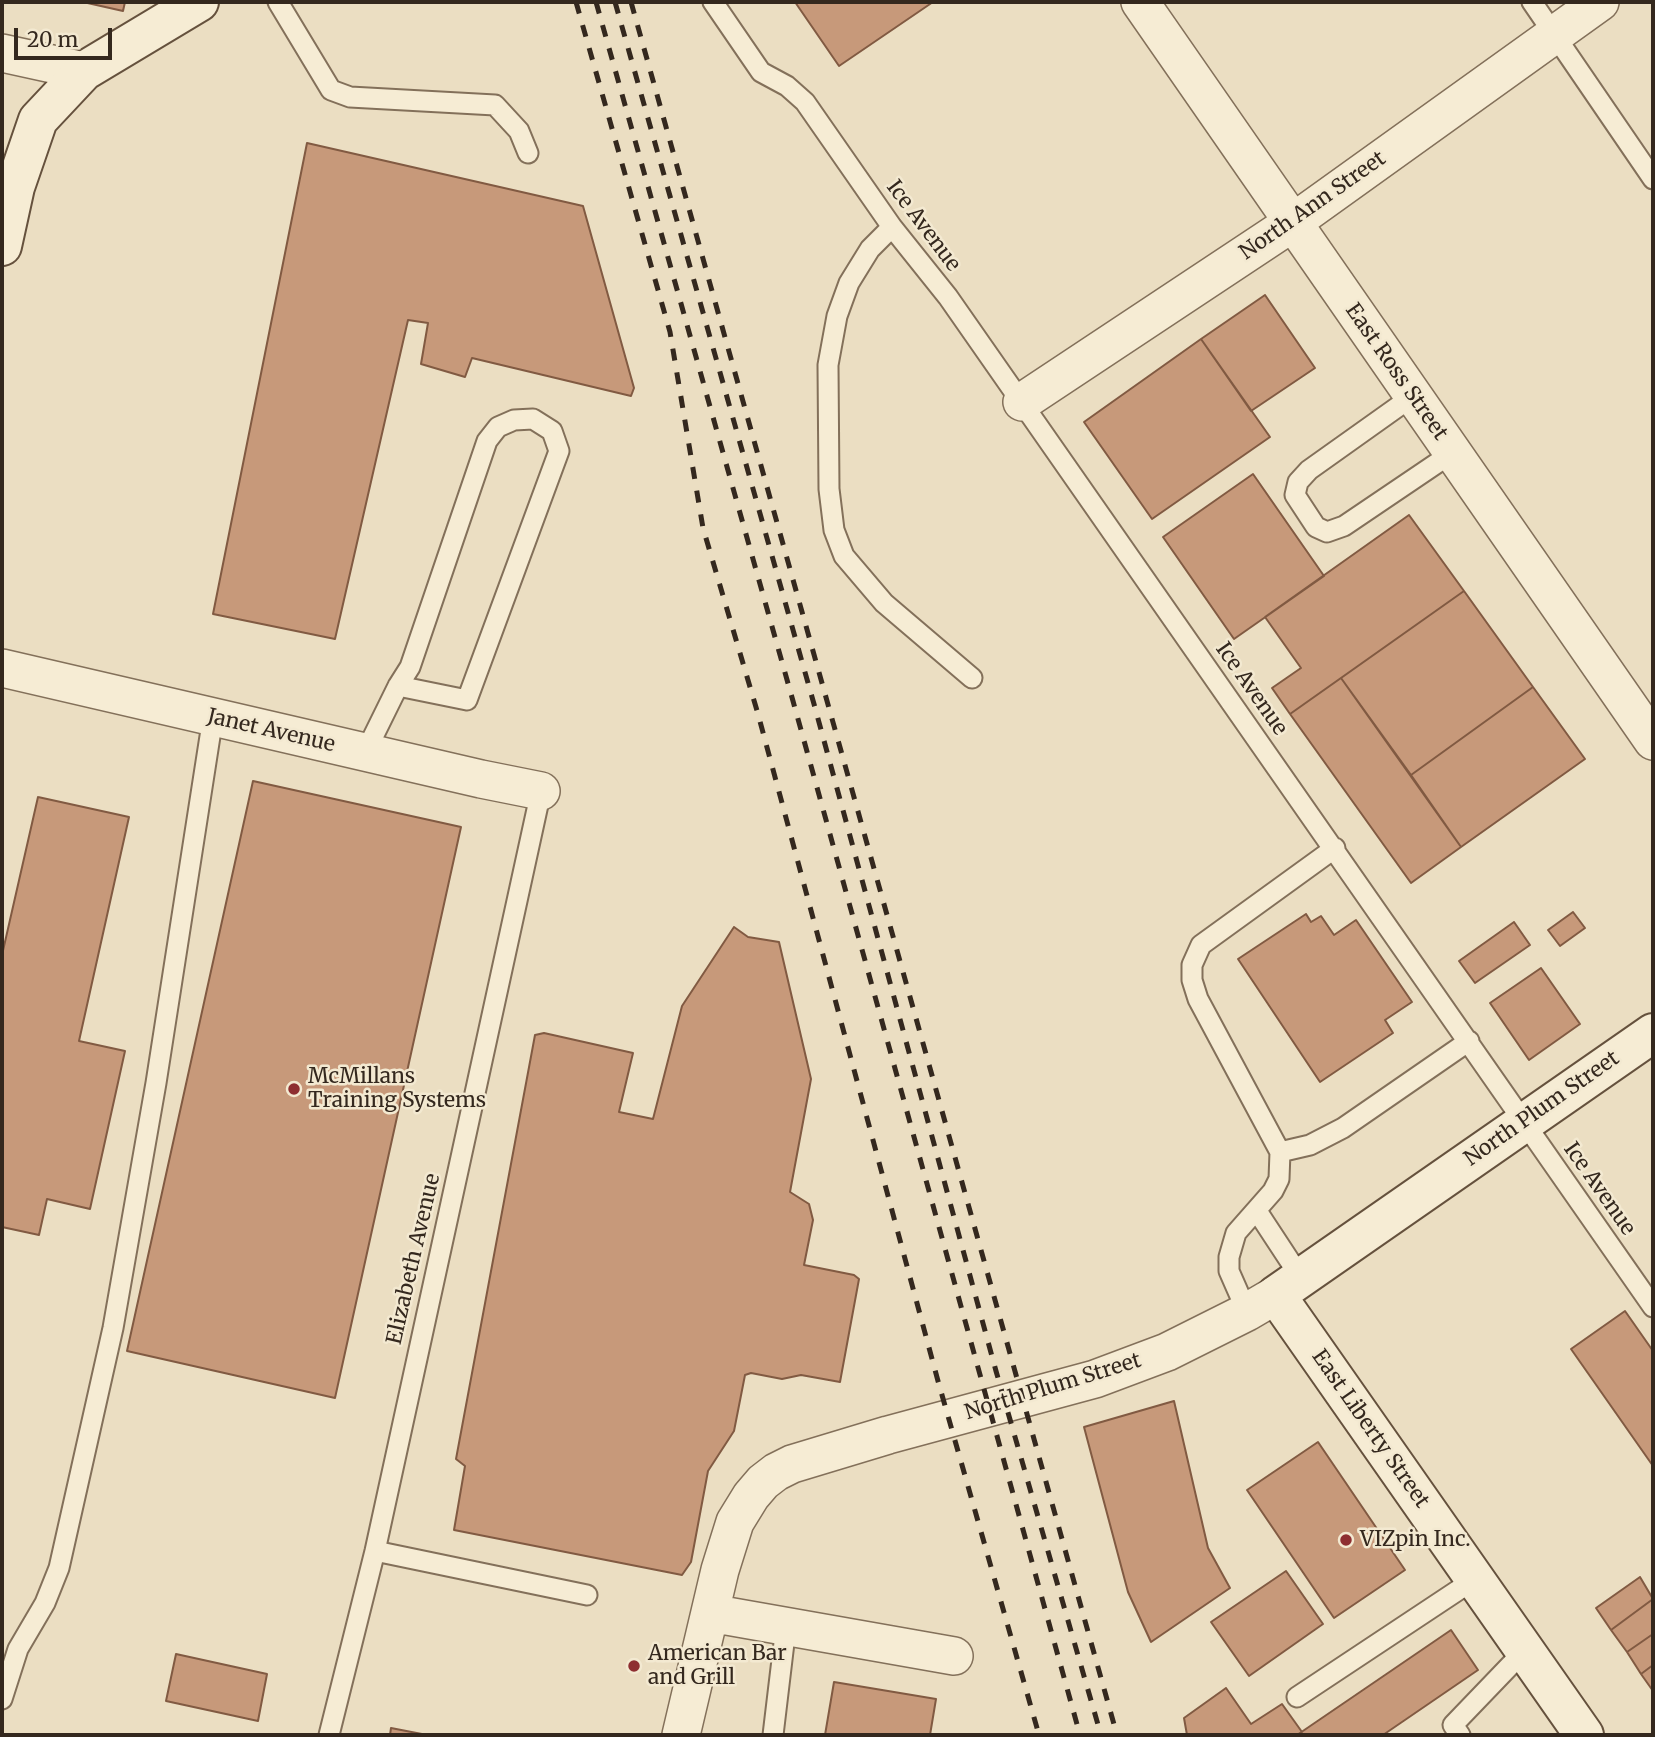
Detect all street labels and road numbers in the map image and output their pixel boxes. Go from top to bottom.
street label: North Ann Street [1235,146,1391,266]
street label: Ice Avenue [881,176,965,276]
street label: East Ross Street [1339,299,1453,445]
street label: Ice Avenue [1210,638,1292,740]
street label: Janet Avenue [205,704,337,758]
street label: North Plum Street [1460,1046,1624,1172]
street label: Ice Avenue [1558,1138,1640,1240]
street label: Elizabeth Avenue [382,1171,446,1347]
street label: East Liberty Street [1306,1345,1434,1513]
street label: North Plum Street [962,1348,1144,1426]

